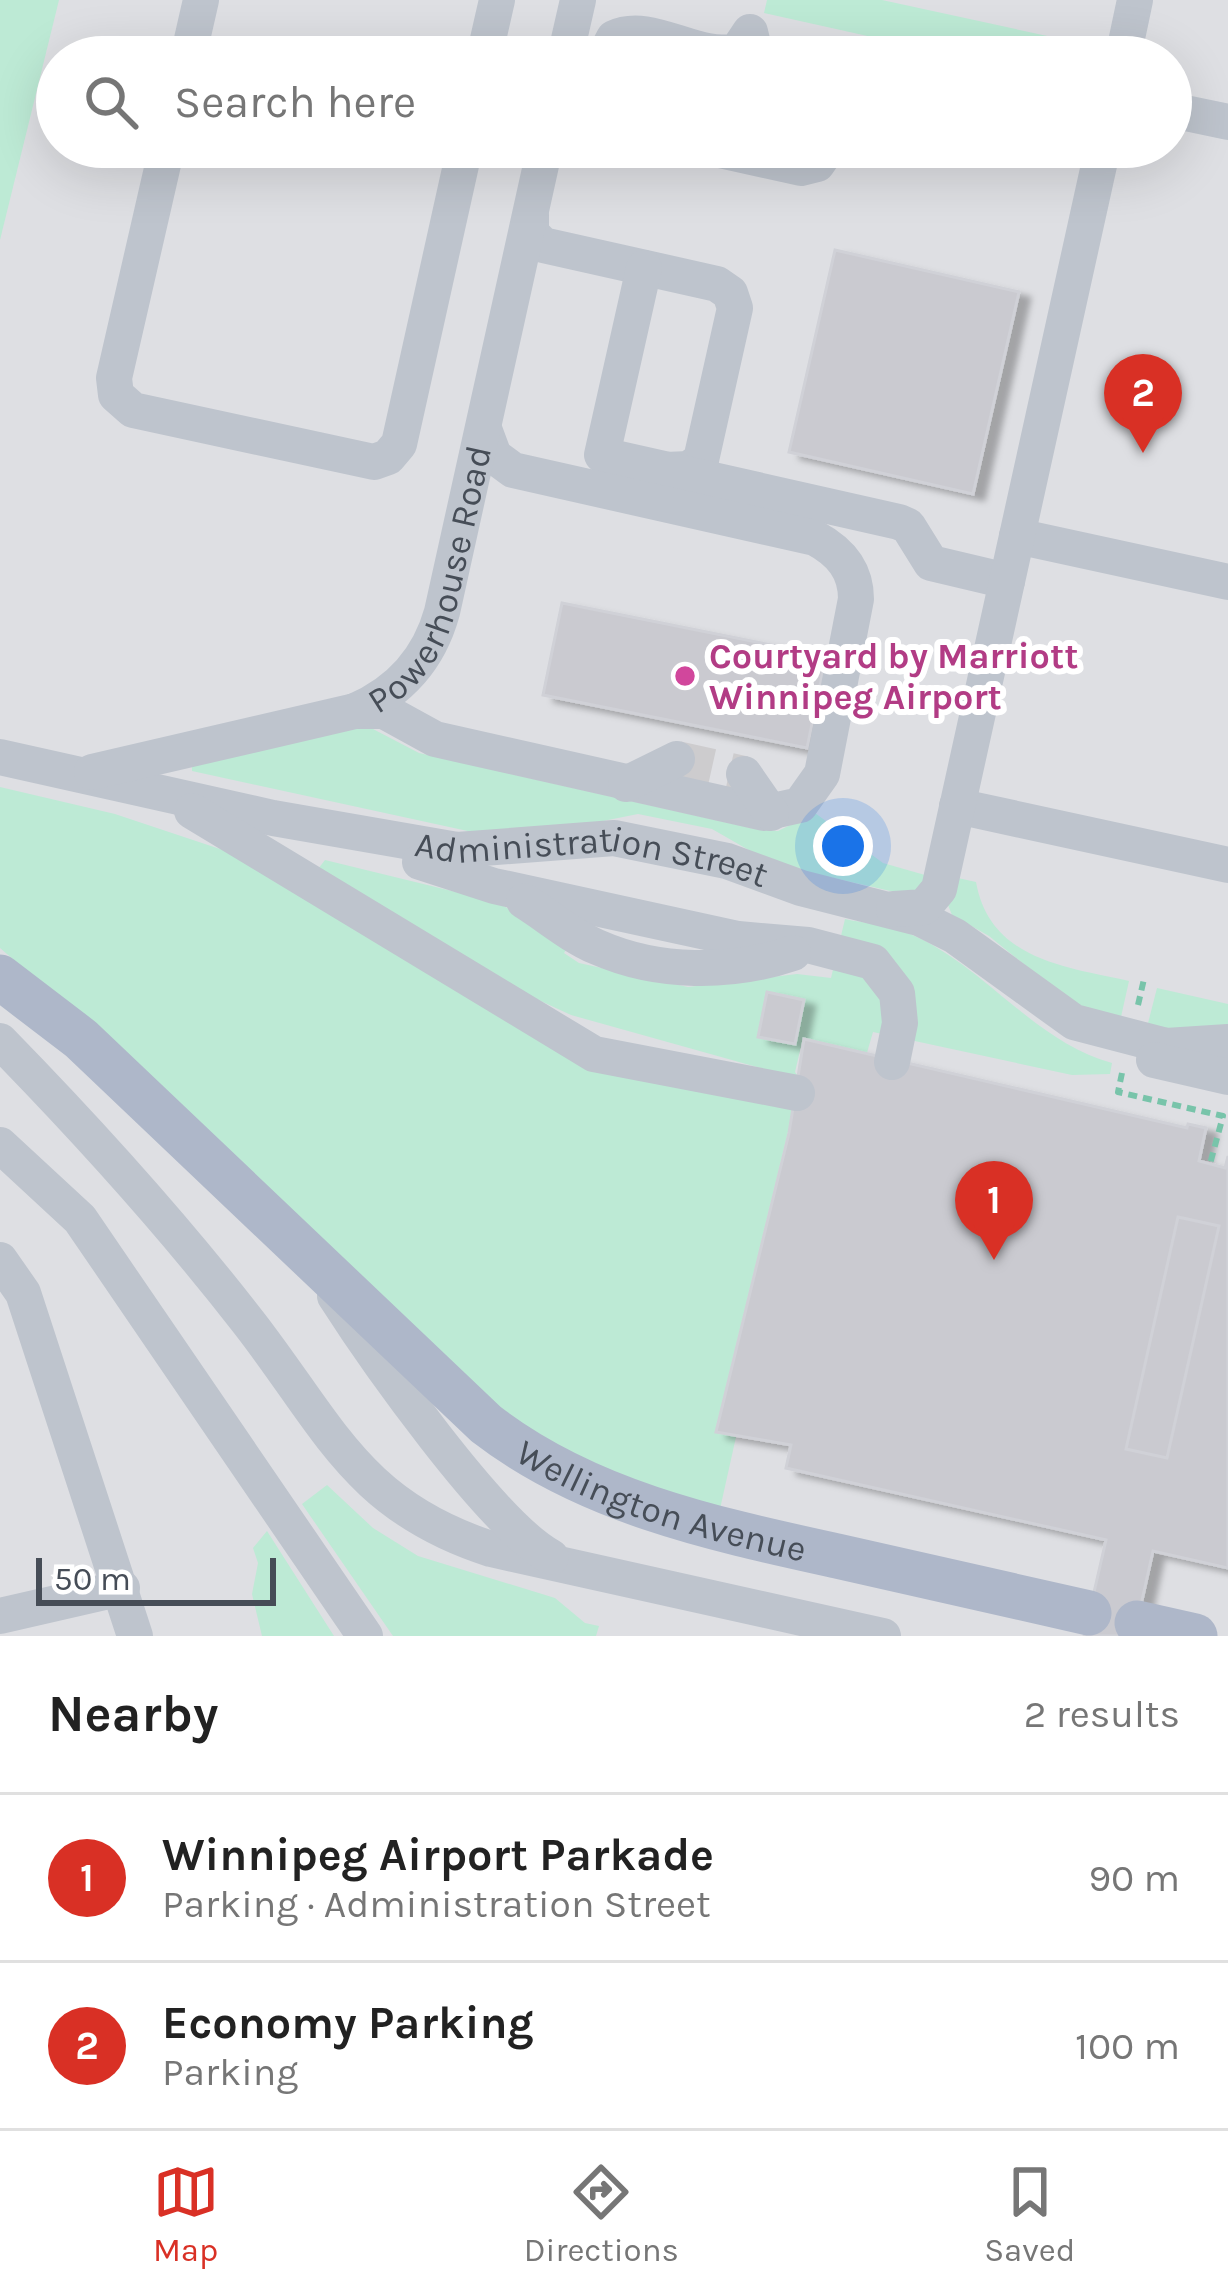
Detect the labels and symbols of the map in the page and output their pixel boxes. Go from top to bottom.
pin: 2 [1104,354,1182,453]
street label: Powerhouse Road [360,442,500,722]
place label: Courtyard by Marriott Winnipeg Airport [709,635,1078,719]
marker: Courtyard by Marriott Winnipeg Airport [672,663,698,689]
your location [813,816,873,876]
street label: Administration Street [412,818,774,896]
pin: 1 [955,1161,1033,1260]
street label: Wellington Avenue [509,1431,810,1571]
scale bar [36,1552,276,1605]

